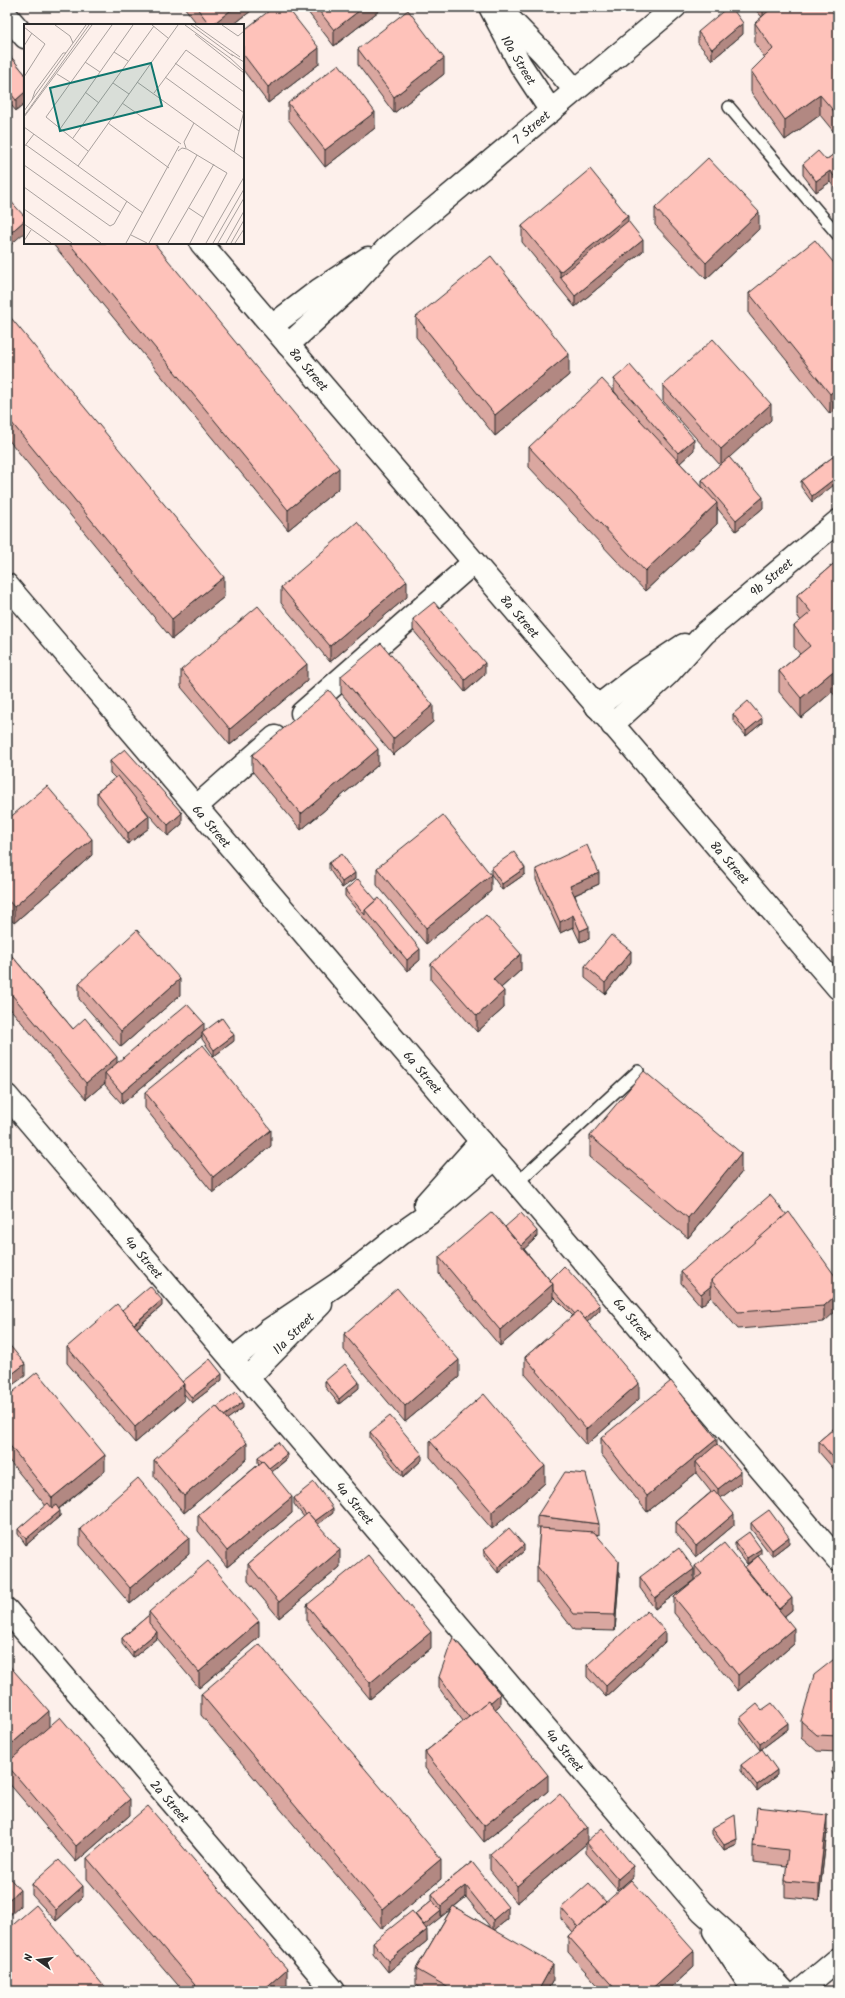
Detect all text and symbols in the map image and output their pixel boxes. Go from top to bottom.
inset map [24,24,244,244]
street label: 10a Street [495,32,541,91]
street label: 7 Street [508,105,556,150]
street label: 8a Street [283,343,334,397]
street label: 9b Street [746,553,799,603]
street label: 8a Street [494,590,545,644]
street label: 6a Street [186,800,236,854]
street label: 8a Street [704,836,755,890]
street label: 6a Street [397,1046,447,1100]
street label: 4a Street [118,1232,168,1285]
street label: 6a Street [607,1293,657,1347]
street label: 11a Street [268,1307,321,1360]
street label: 4a Street [329,1478,379,1531]
street label: 4a Street [539,1725,589,1778]
street label: 2a Street [144,1776,194,1829]
north arrow [18,1940,58,1980]
text: N [20,1952,39,1963]

